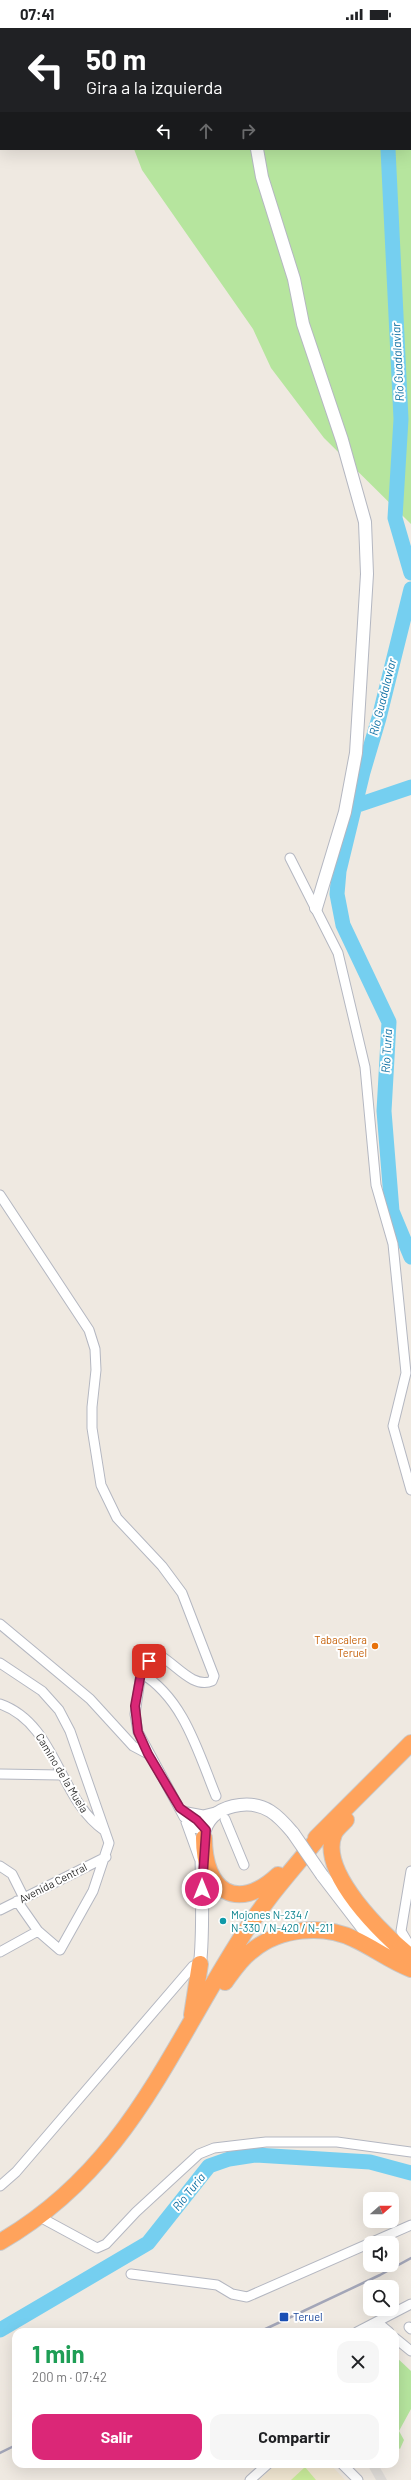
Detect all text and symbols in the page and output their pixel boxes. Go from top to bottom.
text: 07:41 [20,5,54,23]
text: 50 m [86,42,146,76]
icon: left [20,44,72,96]
text: Gira a la izquierda [86,76,223,98]
icon: left [153,120,175,142]
icon: ahead [195,120,217,142]
icon: right [237,120,259,142]
water label: Río Guadalaviar [388,322,406,402]
water label: Río Guadalaviar [366,656,399,737]
water label: Río Turia [378,1029,394,1073]
place label: Tabacalera Teruel [314,1633,367,1659]
marker: Tabacalera Teruel [370,1641,380,1651]
pin [132,1644,166,1678]
icon: arrive [138,1650,160,1672]
street label: Camino de la Muela [34,1731,91,1815]
street label: Avenida Central [17,1860,89,1905]
position arrow [181,1868,223,1910]
place label: Mojones N-234 / N-330 / N-420 / N-211 [231,1908,333,1934]
marker: Mojones N-234 / N-330 / N-420 / N-211 [218,1916,228,1926]
water label: Río Turia [169,2170,208,2213]
north arrow [363,2192,399,2228]
map controls [363,2192,399,2316]
button: sound [363,2236,399,2272]
button: search [363,2280,399,2316]
place label: Teruel [293,2310,323,2323]
marker: Teruel [278,2311,290,2323]
text: 1 min [32,2339,85,2368]
button: close [337,2341,379,2383]
text: 200 m · 07:42 [32,2369,107,2385]
button: Salir [32,2414,202,2460]
button: Compartir [210,2414,379,2460]

